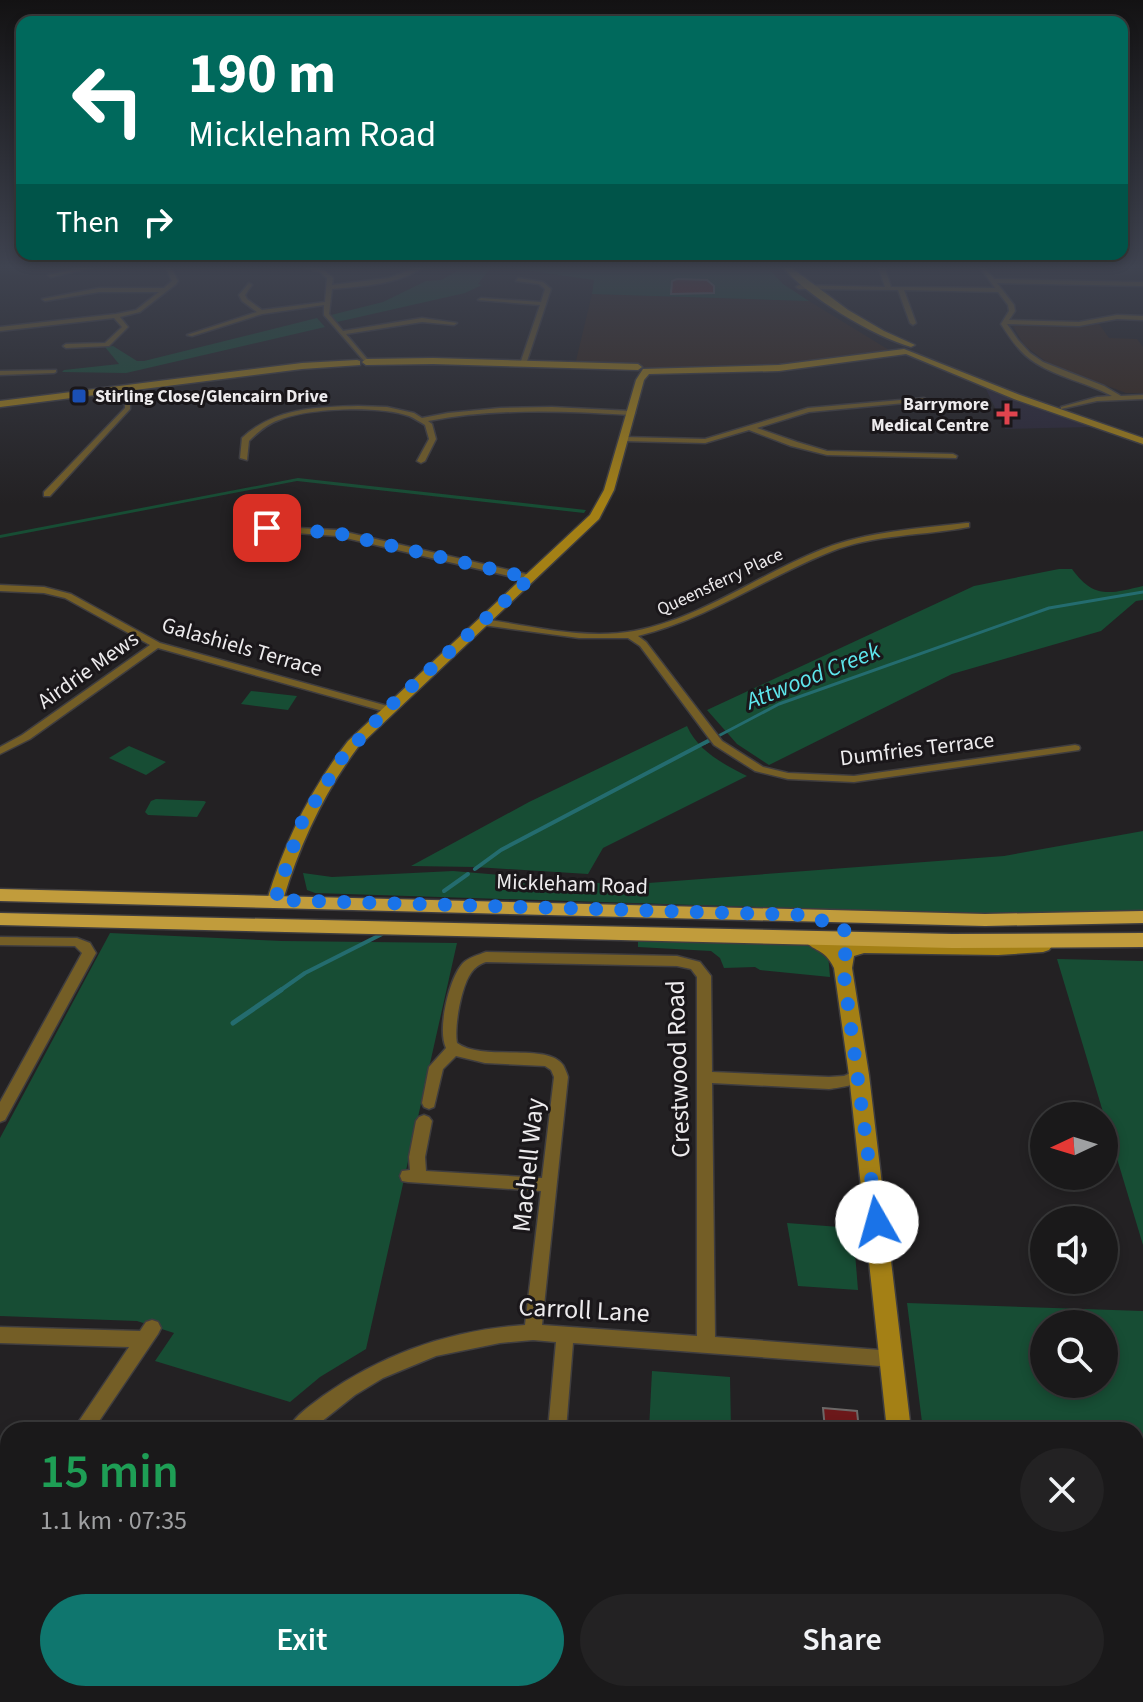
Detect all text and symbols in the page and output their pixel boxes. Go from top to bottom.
text: 190 m [188,35,336,114]
icon: left [56,48,160,152]
text: Mickleham Road [188,109,436,160]
icon: right [136,200,180,244]
text: Then [56,201,120,244]
place label: Stirling Close/Glencairn Drive [95,384,328,409]
marker: Stirling Close/Glencairn Drive [70,387,88,405]
place label: Barrymore Medical Centre [871,392,989,438]
marker: Barrymore Medical Centre [996,403,1018,425]
pin [233,494,301,562]
icon: arrive [245,506,289,550]
street label: Queensferry Place [653,542,787,622]
street label: Galashiels Terrace [158,609,326,685]
street label: Airdrie Mews [31,623,145,717]
water label: Attwood Creek [739,633,886,720]
street label: Dumfries Terrace [838,724,996,774]
street label: Mickleham Road [496,865,648,903]
street label: Crestwood Road [656,979,700,1159]
street label: Machell Way [503,1096,553,1234]
north arrow [1030,1102,1118,1190]
map controls [1030,1102,1118,1398]
position arrow [835,1180,919,1264]
button: sound [1030,1206,1118,1294]
street label: Carroll Lane [518,1288,650,1332]
button: search [1030,1310,1118,1398]
text: 15 min [40,1438,179,1506]
button: close [1020,1448,1104,1532]
text: 1.1 km · 07:35 [40,1502,187,1539]
button: Exit [40,1594,564,1686]
button: Share [580,1594,1104,1686]

